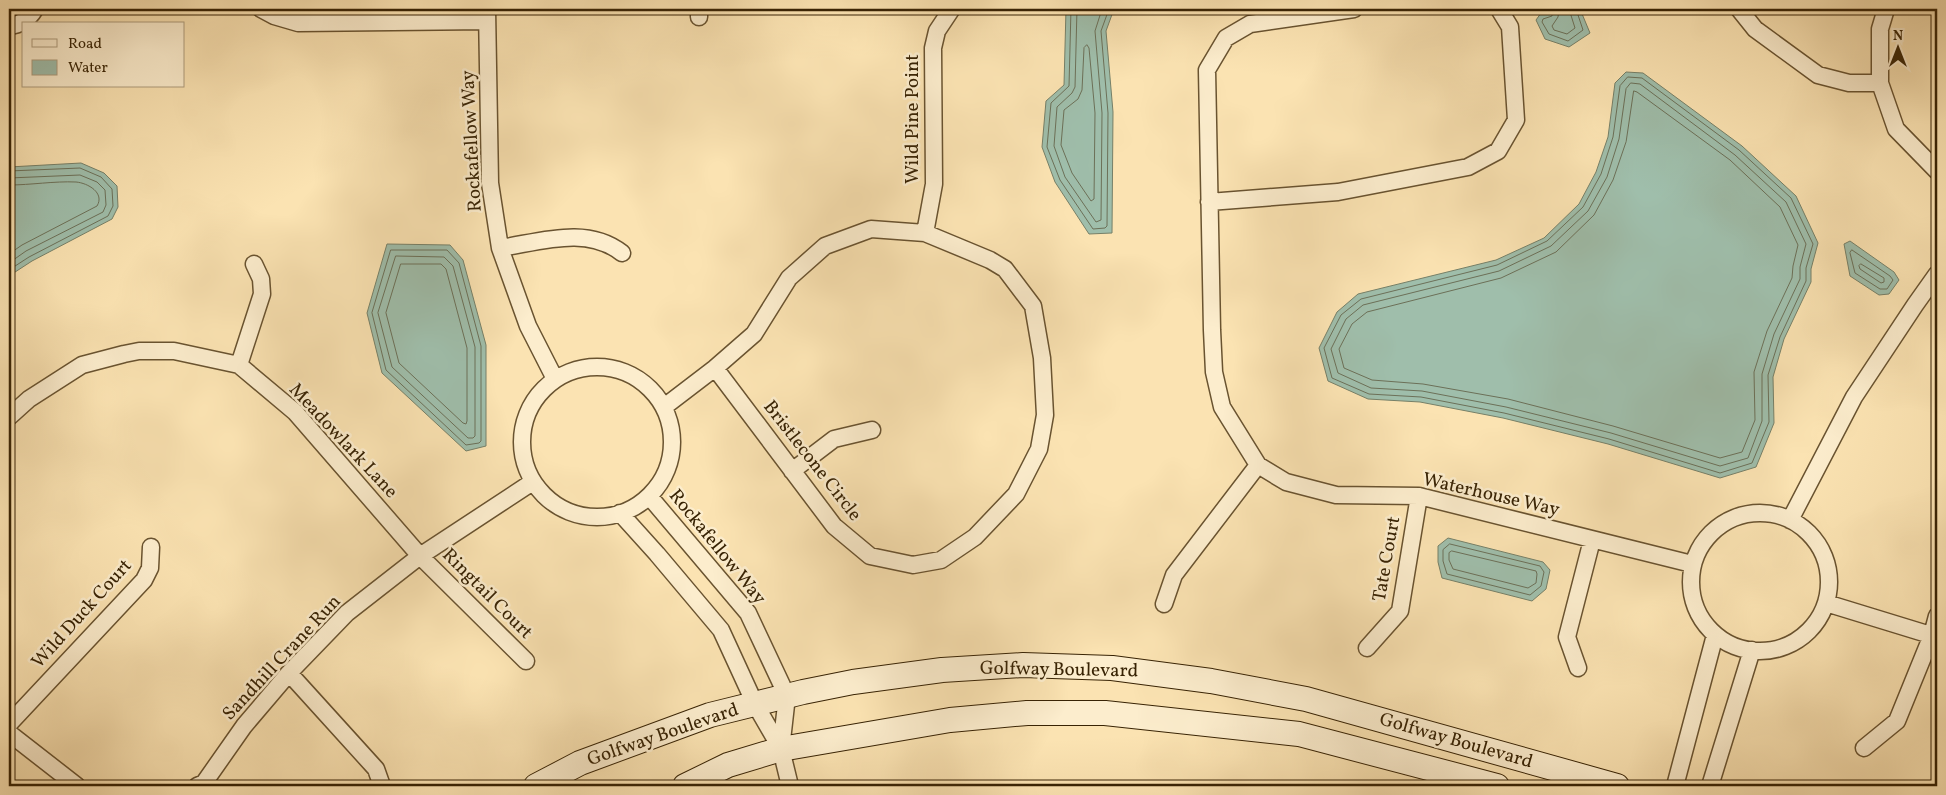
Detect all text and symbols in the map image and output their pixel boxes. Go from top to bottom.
legend [22,22,185,88]
north arrow [1874,22,1924,72]
text: N [1893,27,1903,46]
text: Road [68,34,102,55]
street label: Wild Pine Point [900,54,926,184]
text: Water [68,58,108,79]
street label: Rockafellow Way [455,70,489,212]
street label: Meadowlark Lane [283,378,403,504]
street label: Bristlecone Circle [757,395,867,527]
street label: Waterhouse Way [1420,467,1562,523]
street label: Rockafellow Way [662,484,772,610]
street label: Tate Court [1367,514,1407,604]
street label: Ringtail Court [436,543,538,645]
street label: Wild Duck Court [26,553,138,674]
street label: Sandhill Crane Run [217,589,347,727]
street label: Golfway Boulevard [980,656,1138,684]
street label: Golfway Boulevard [584,697,742,773]
street label: Golfway Boulevard [1376,707,1536,775]

